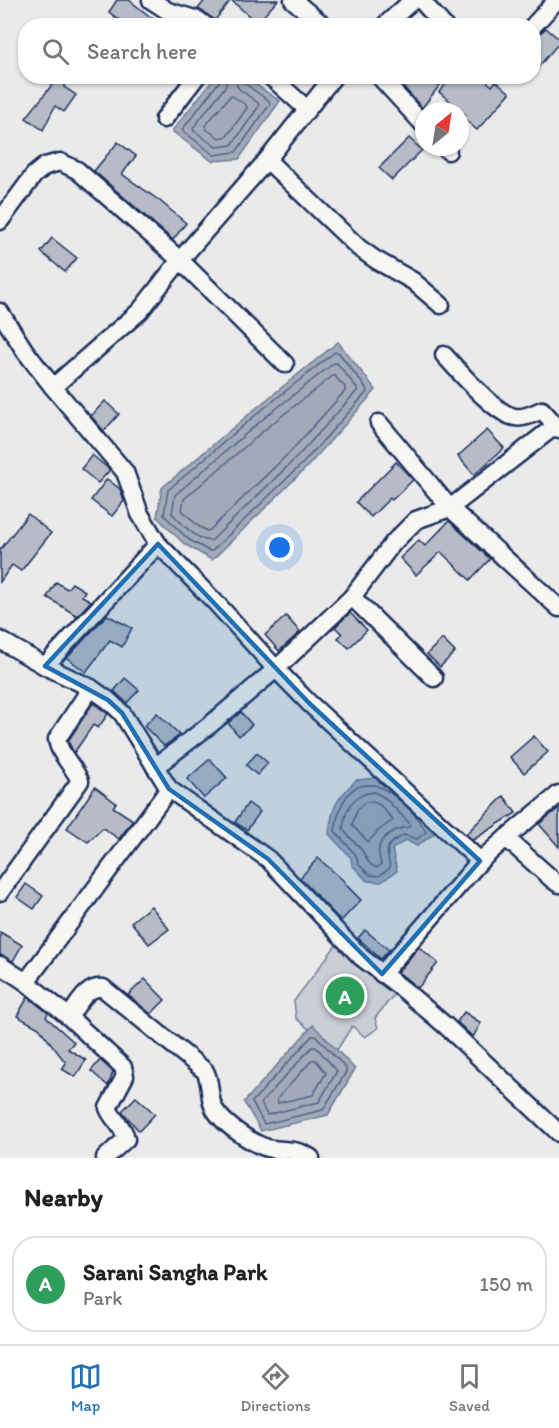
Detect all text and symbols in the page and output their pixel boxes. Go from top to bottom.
search box [18,18,541,84]
icon: search [39,35,72,68]
text: Search here [87,38,197,65]
north arrow [415,102,469,156]
your location [265,533,294,562]
pin: A [326,974,364,1018]
text: Nearby [24,1181,103,1213]
text: Sarani Sangha Park [83,1259,267,1286]
text: A [39,1272,52,1296]
text: 150 m [480,1272,533,1296]
text: Park [83,1286,122,1310]
tab: Map [69,1360,102,1415]
tab: Directions [240,1360,311,1415]
tab: Saved [449,1360,490,1415]

